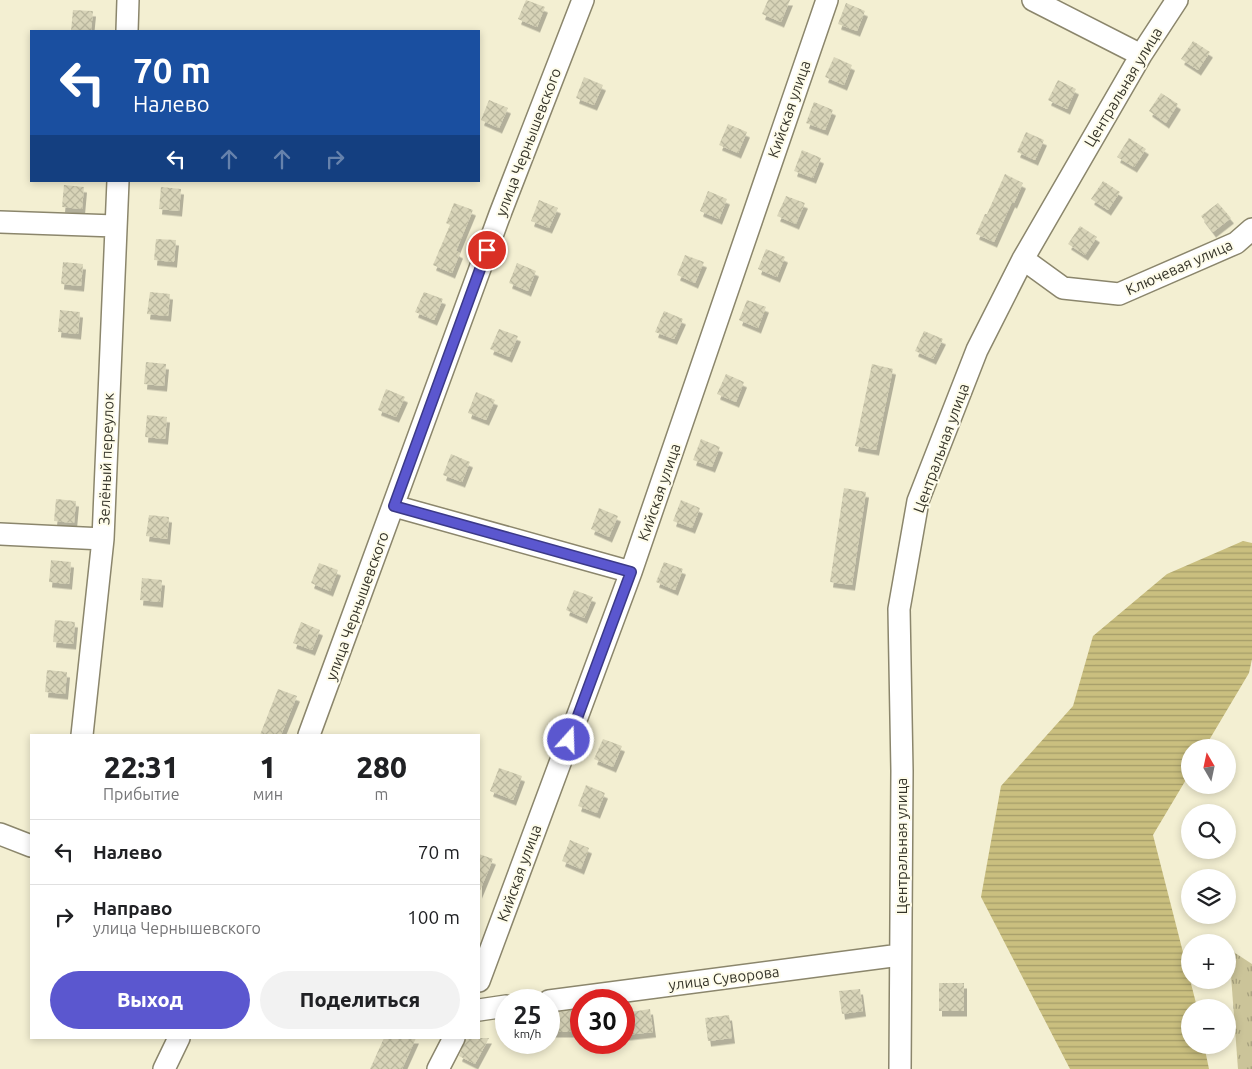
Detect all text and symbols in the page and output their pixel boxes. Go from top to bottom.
street label: Центральная улица [1081,24,1165,150]
icon: left [50,50,115,115]
text: 70 m [133,50,211,90]
street label: Кийская улица [764,58,814,160]
street label: улица Чернышевского [492,65,564,219]
text: Налево [133,91,210,116]
icon: left [162,145,190,173]
icon: ahead [215,145,243,173]
icon: ahead [268,145,296,173]
icon: right [321,145,349,173]
pin [466,229,508,271]
icon: arrive [473,236,501,264]
street label: Ключевая улица [1123,236,1235,298]
street label: Центральная улица [910,381,972,515]
street label: Зелёный переулок [95,392,117,525]
street label: Кийская улица [634,441,684,543]
street label: улица Чернышевского [322,529,392,683]
position arrow [542,713,594,765]
north arrow [1181,739,1236,794]
map controls [1181,739,1236,1054]
text: 22:31 [104,750,179,784]
text: 1 [259,750,276,784]
text: 280 [356,750,407,784]
street label: Центральная улица [893,778,910,914]
text: Прибытие [103,785,180,803]
text: мин [253,785,283,803]
text: m [375,785,388,803]
button: search [1181,804,1236,859]
street label: Кийская улица [494,822,544,924]
icon: left [50,838,78,866]
text: Налево [93,841,162,863]
text: 70 m [418,841,460,863]
button: layers [1181,869,1236,924]
text: Направо [93,897,173,919]
icon: right [50,903,78,931]
text: 100 m [407,906,460,928]
text: улица Чернышевского [93,919,261,937]
button: + [1181,934,1236,989]
street label: улица Суворова [668,963,780,993]
button: Выход [50,971,250,1029]
button: Поделиться [260,971,460,1029]
speed limit sign: 30 [570,989,635,1054]
button: − [1181,999,1236,1054]
text: 25 [513,1001,542,1029]
text: km/h [514,1027,541,1040]

